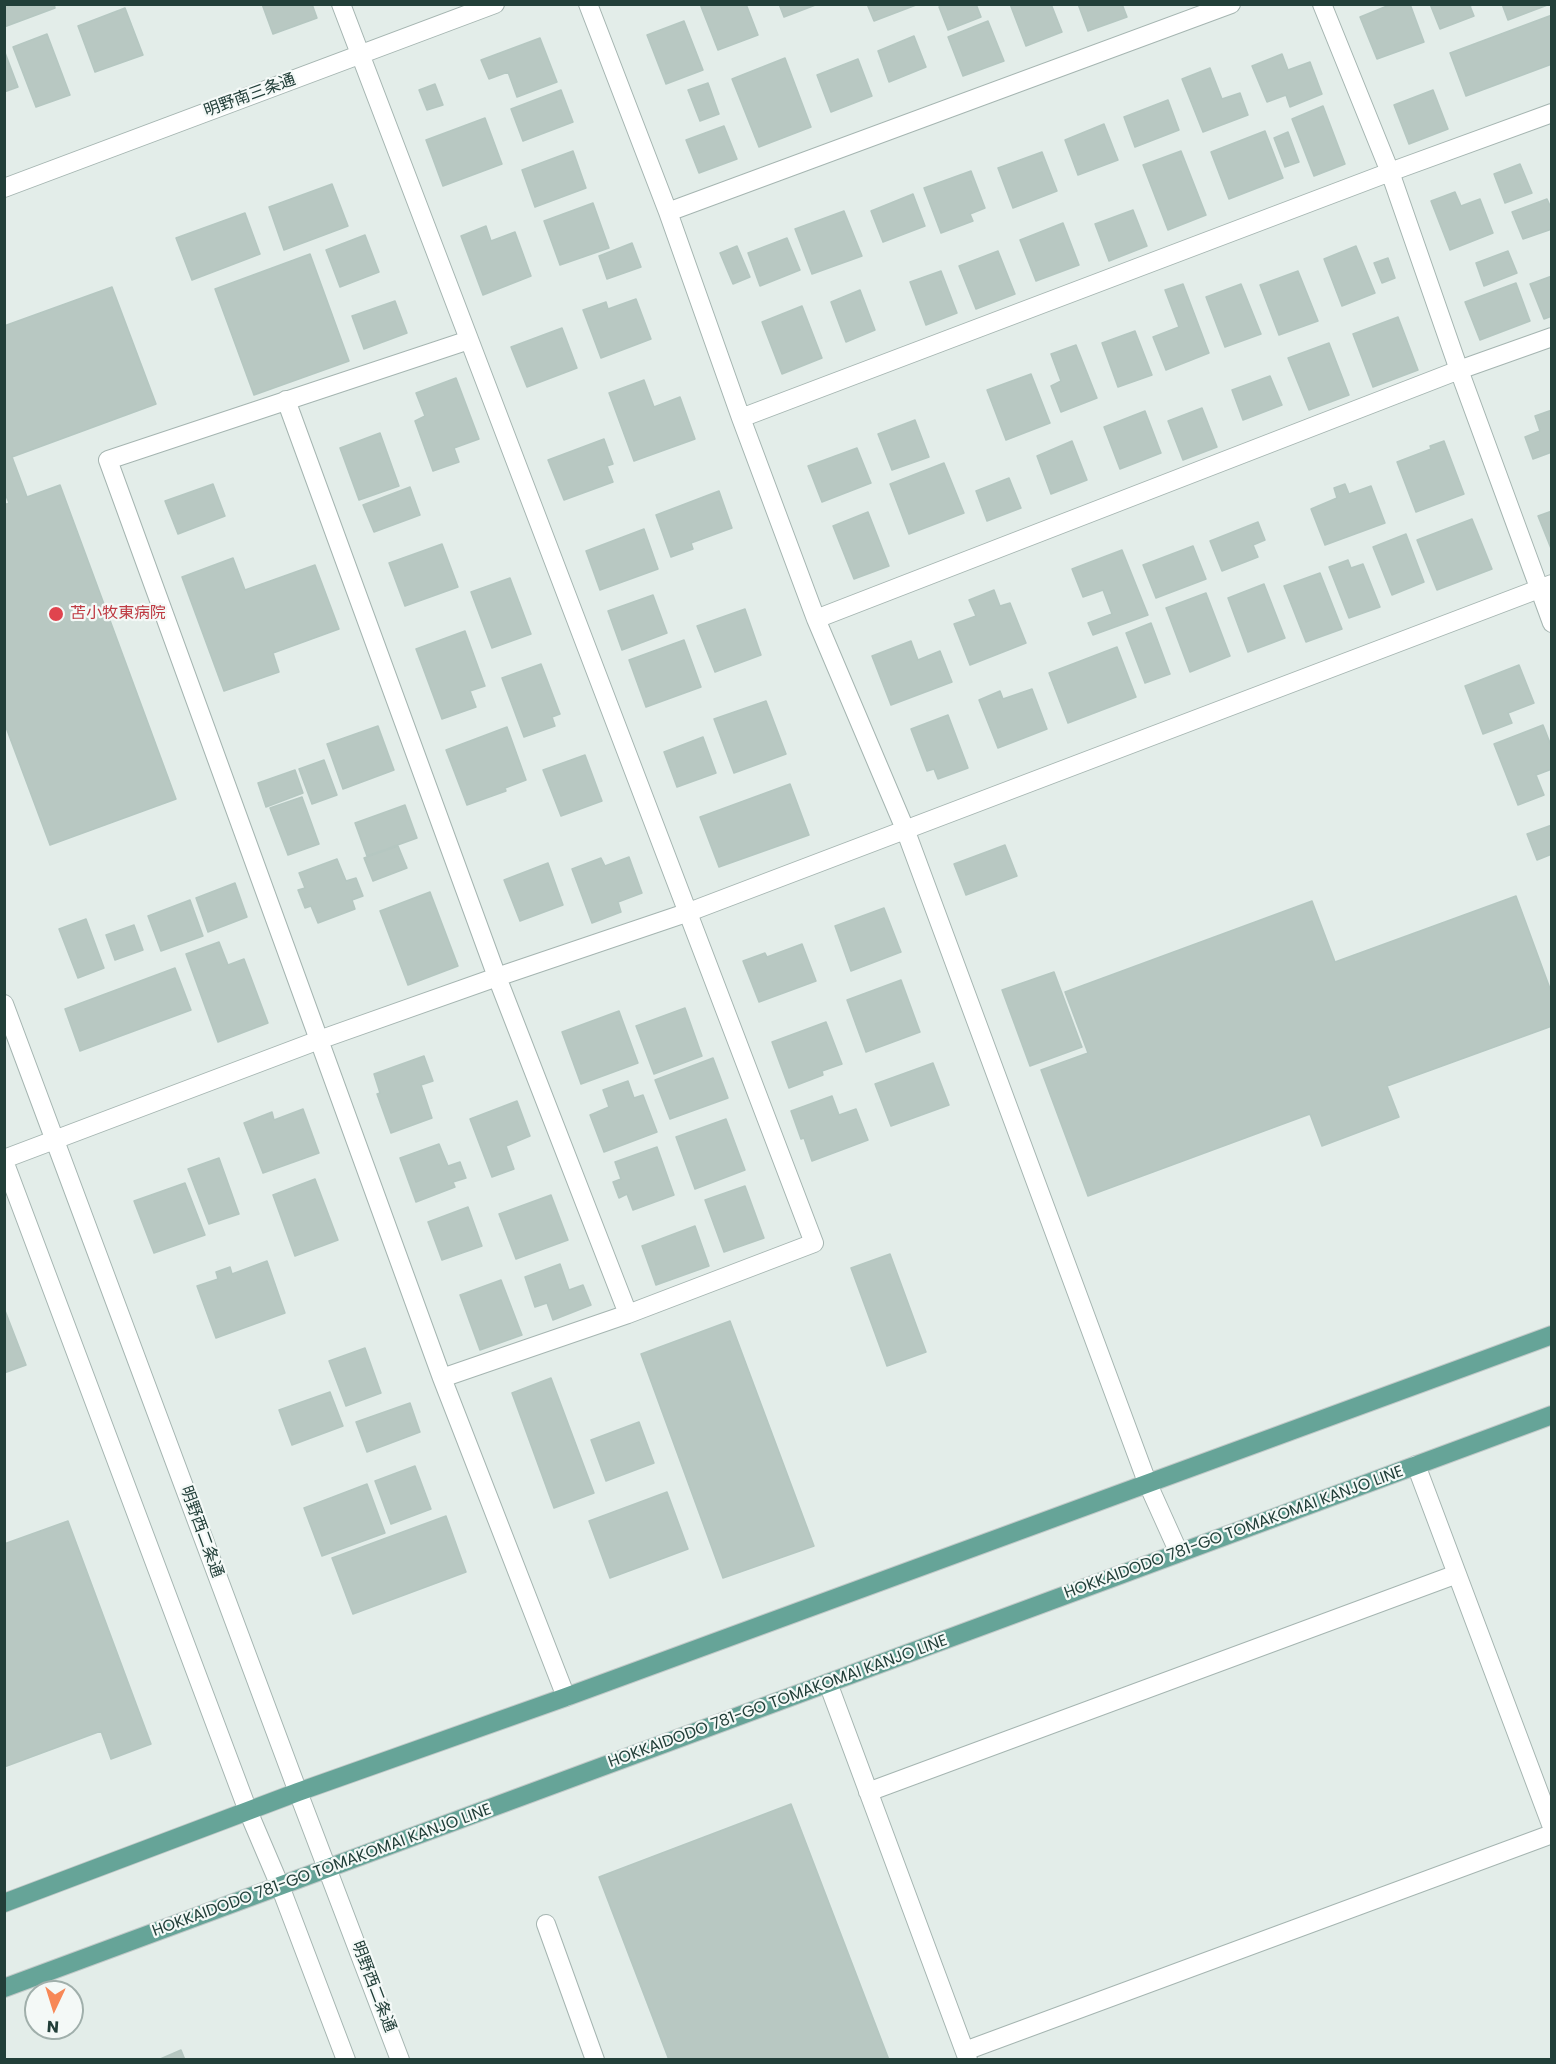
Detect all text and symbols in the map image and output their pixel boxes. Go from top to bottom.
street label: 明野南三条通 [202,71,298,121]
place label: 苫小牧東病院 [70,604,166,624]
marker: 苫小牧東病院 [47,605,65,623]
street label: HOKKAIDODO 781-GO TOMAKOMAI KANJO LINE [1062,1462,1406,1604]
street label: 明野西二条通 [176,1484,226,1580]
street label: HOKKAIDODO 781-GO TOMAKOMAI KANJO LINE [606,1631,950,1773]
street label: HOKKAIDODO 781-GO TOMAKOMAI KANJO LINE [150,1800,494,1942]
street label: 明野西二条通 [347,1939,399,2035]
north arrow [24,1980,84,2040]
text: N [46,2015,60,2038]

